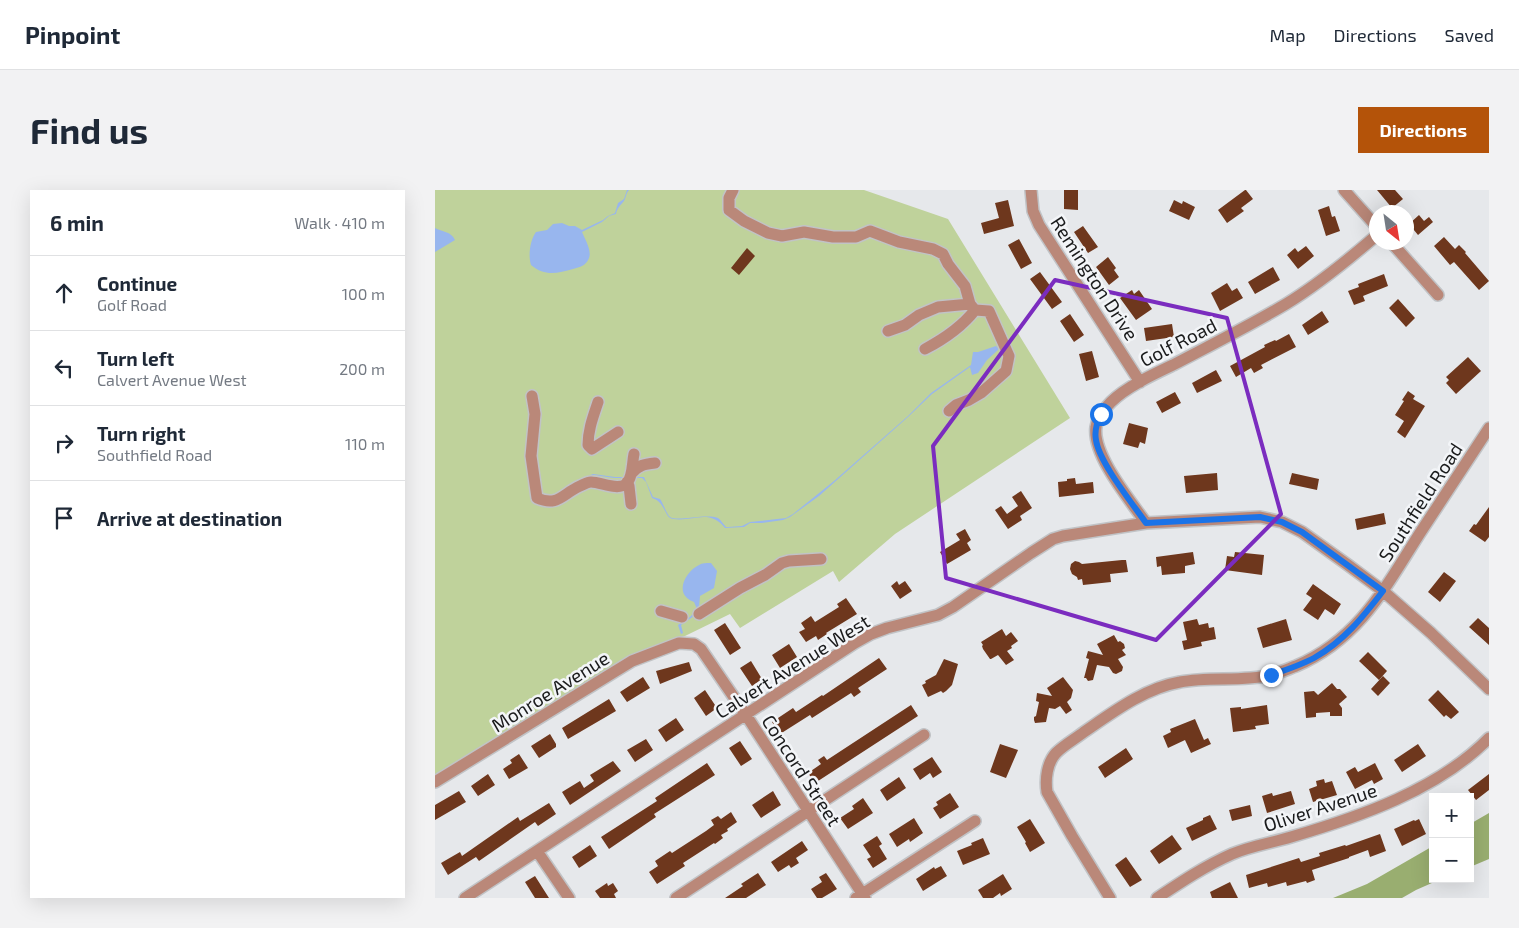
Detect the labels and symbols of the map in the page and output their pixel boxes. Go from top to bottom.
north arrow [1369,205,1414,250]
street label: Remington Drive [1046,212,1144,344]
street label: Golf Road [1136,313,1220,371]
route start [1090,403,1113,426]
street label: Southfield Road [1373,438,1467,566]
street label: Calvert Avenue West [711,609,873,723]
street label: Monroe Avenue [487,646,613,736]
route end [1260,664,1283,687]
street label: Concord Street [758,710,846,830]
street label: Oliver Avenue [1260,778,1380,836]

